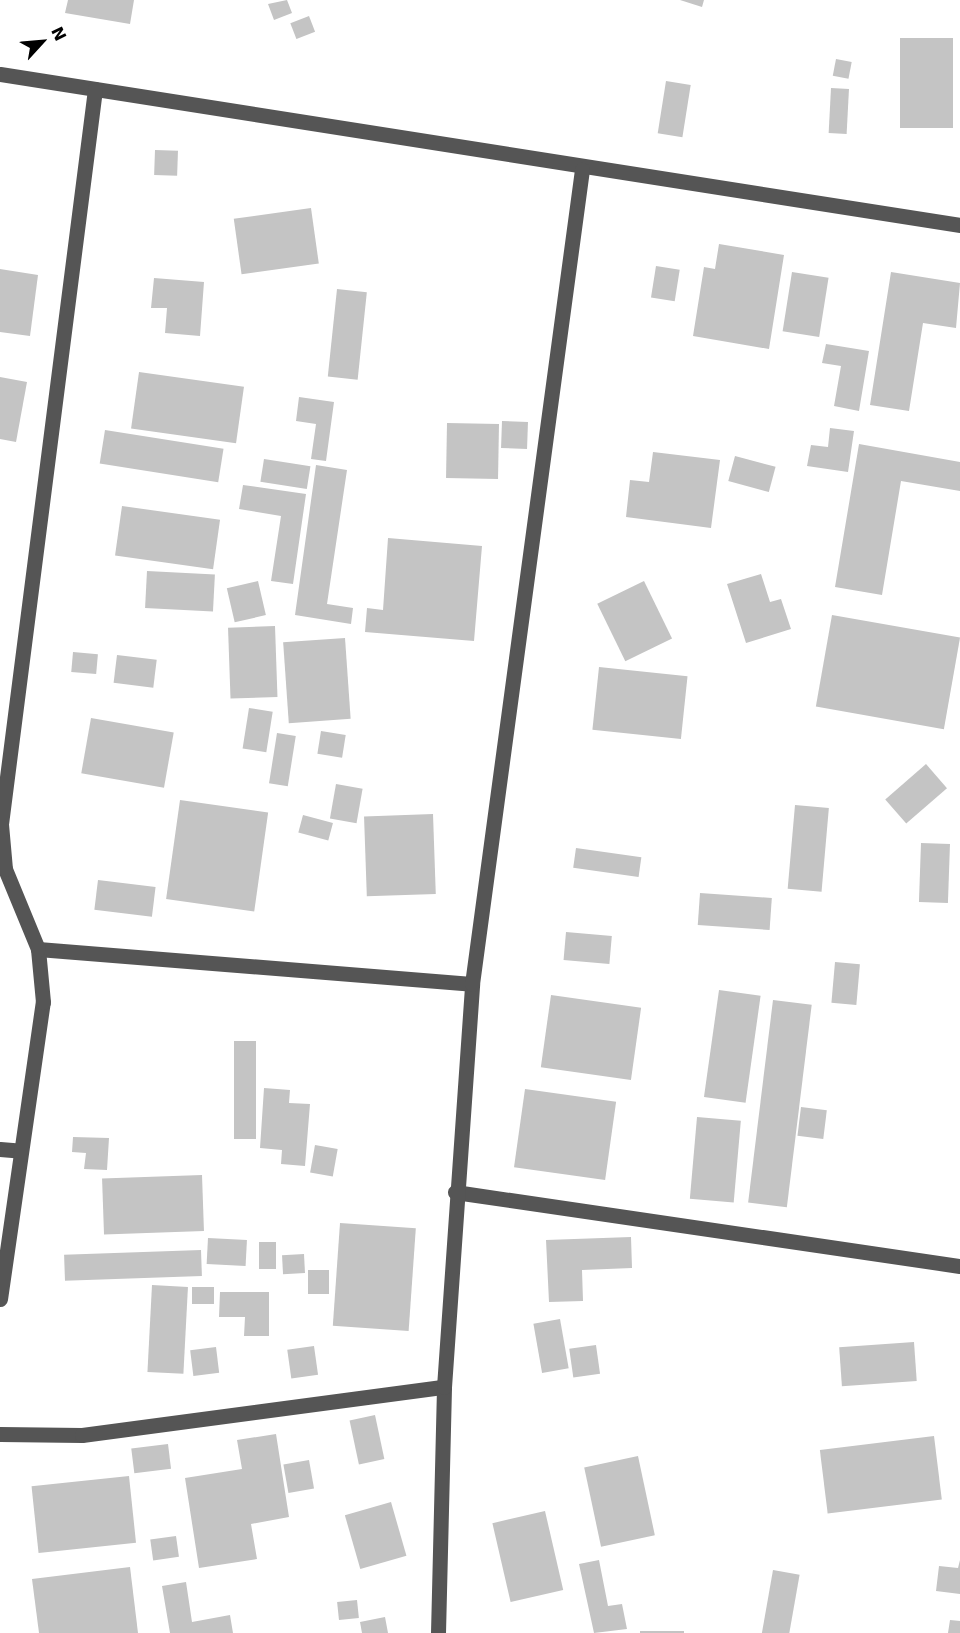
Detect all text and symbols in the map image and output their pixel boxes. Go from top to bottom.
north arrow [12,12,72,72]
text: N [47,24,70,44]

